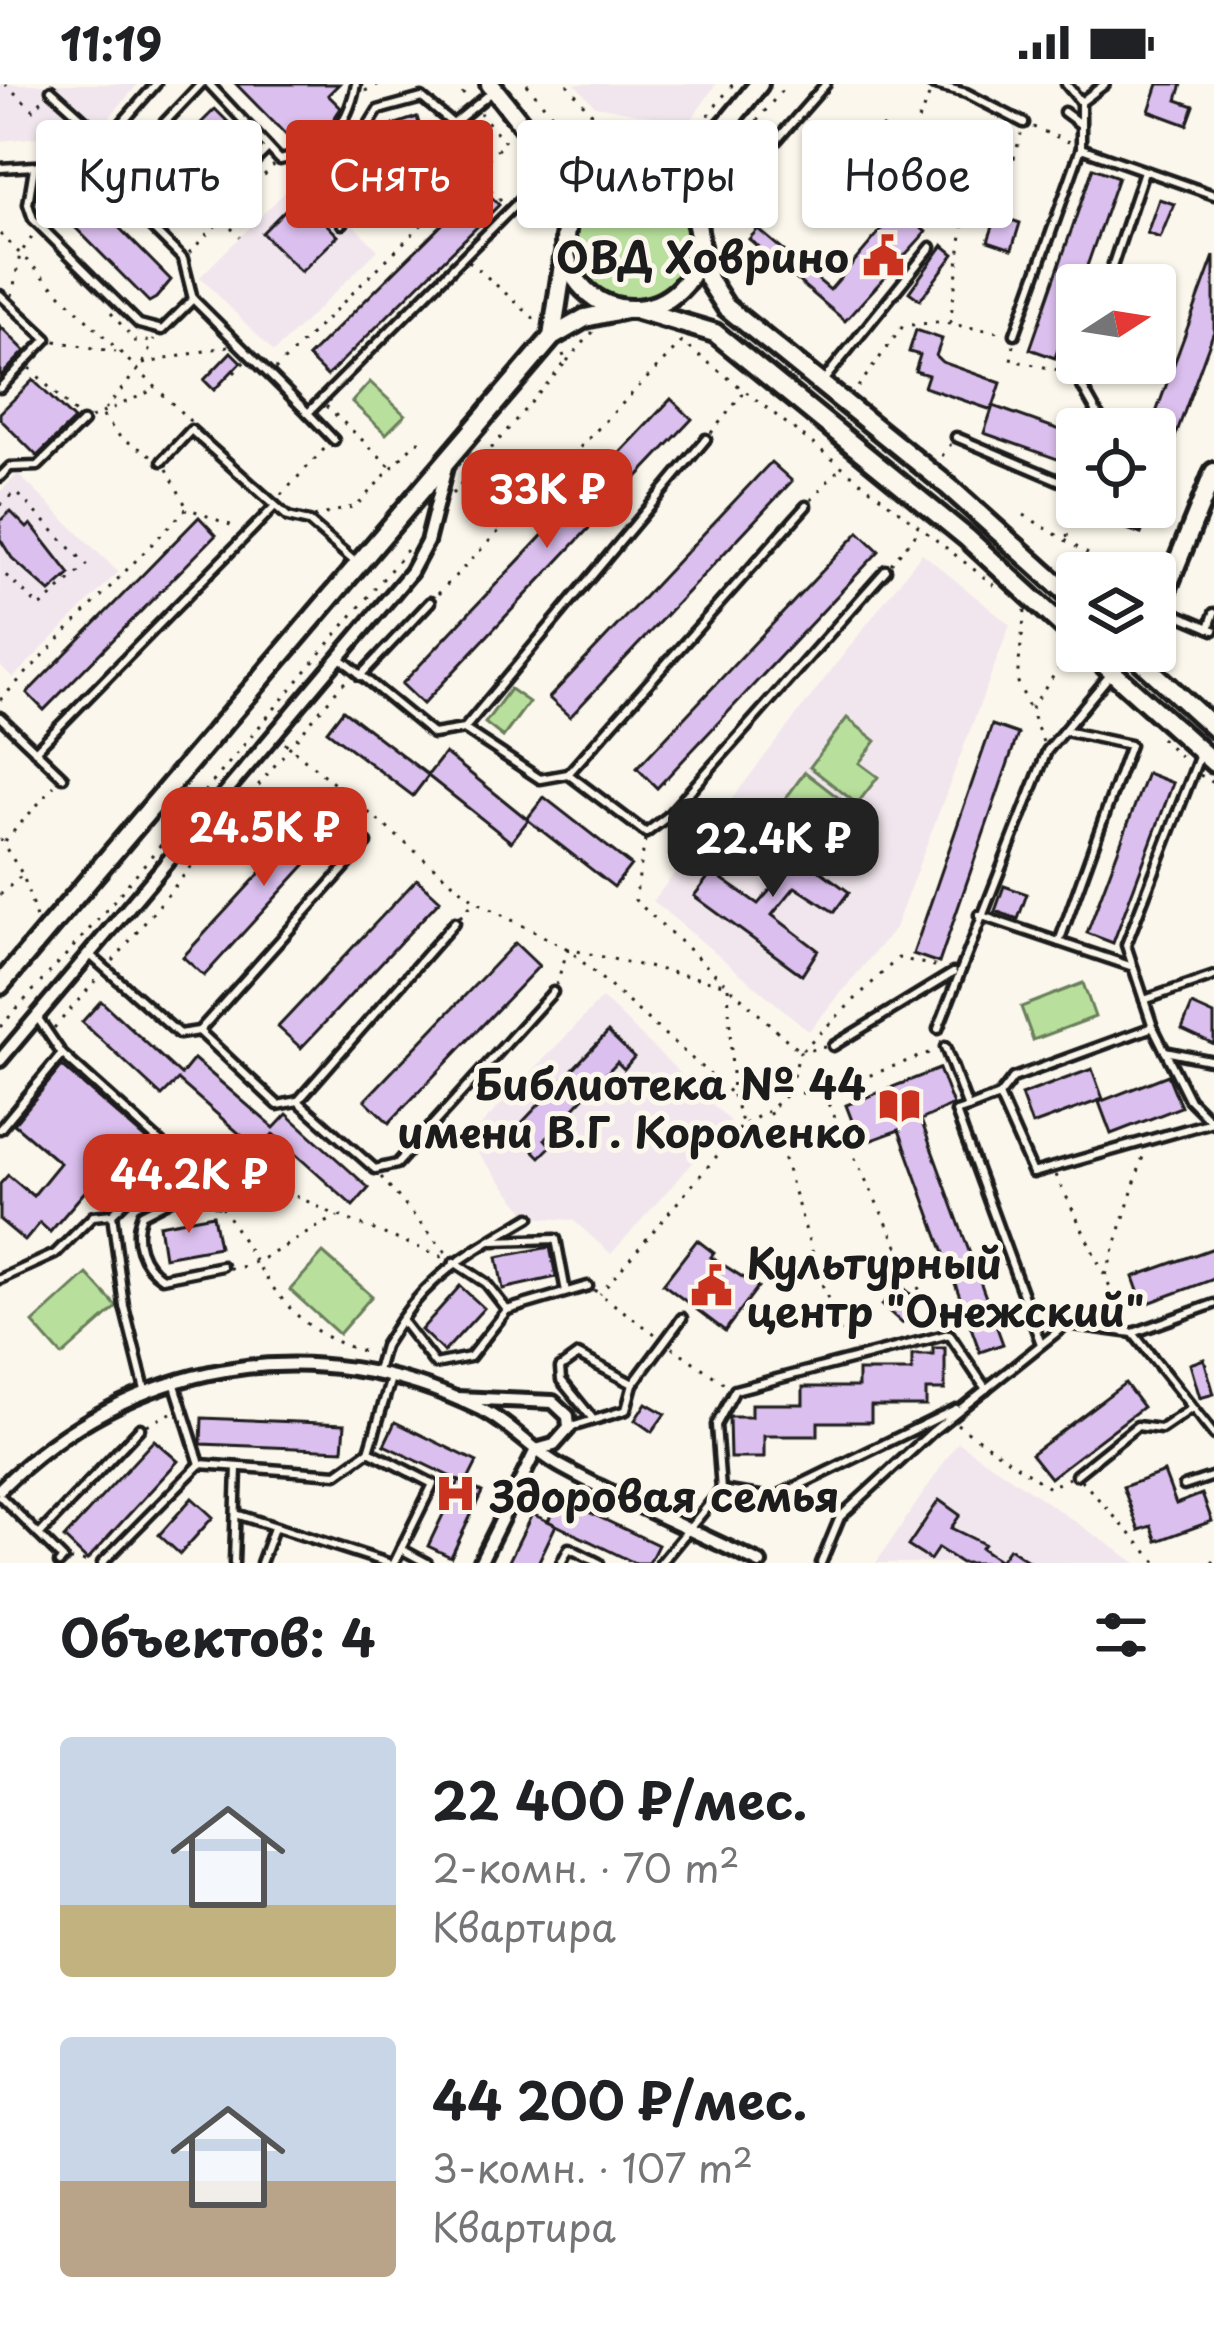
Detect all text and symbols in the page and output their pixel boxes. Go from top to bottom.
text: 11:19 [60,8,162,76]
chip: Купить [36,120,262,228]
chip: Снять [286,120,493,228]
chip: Фильтры [517,120,778,228]
chip: Новое [802,120,1013,228]
place label: ОВД Ховрино [556,224,849,287]
public building icon: ОВД Ховрино [860,232,906,278]
north arrow [1056,264,1176,384]
map controls [1056,264,1176,672]
button: locate [1056,408,1176,528]
pin: 33K ₽ [463,449,631,551]
text: 33K ₽ [489,458,605,517]
button: layers [1056,552,1176,672]
pin: 24.5K ₽ [153,787,375,889]
text: 24.5K ₽ [188,796,340,855]
pin: 22.4K ₽ [662,798,884,900]
text: 22.4K ₽ [695,807,851,866]
place label: Библиотека № 44 имени В.Г. Короленко [397,1051,866,1162]
library icon: Библиотека № 44 имени В.Г. Короленко [877,1083,923,1129]
pin: 44.2K ₽ [78,1134,300,1236]
text: 44.2K ₽ [110,1143,268,1202]
place label: Культурный центр "Онежский" [746,1230,1144,1341]
public building icon: Культурный центр "Онежский" [689,1262,735,1308]
place label: Здоровая семья [489,1463,839,1526]
hospital icon: Здоровая семья [433,1471,479,1517]
text: Объектов: 4 [60,1597,376,1674]
icon: filters [1088,1602,1154,1668]
text: 22 400 ₽/мес. [432,1760,807,1837]
icon: home [156,1785,300,1929]
text: 2-комн. · 70 m² [432,1837,740,1896]
text: Квартира [432,1896,616,1955]
text: 44 200 ₽/мес. [432,2060,807,2137]
icon: home [156,2085,300,2229]
text: 3-комн. · 107 m² [432,2137,753,2196]
text: Квартира [432,2196,616,2255]

